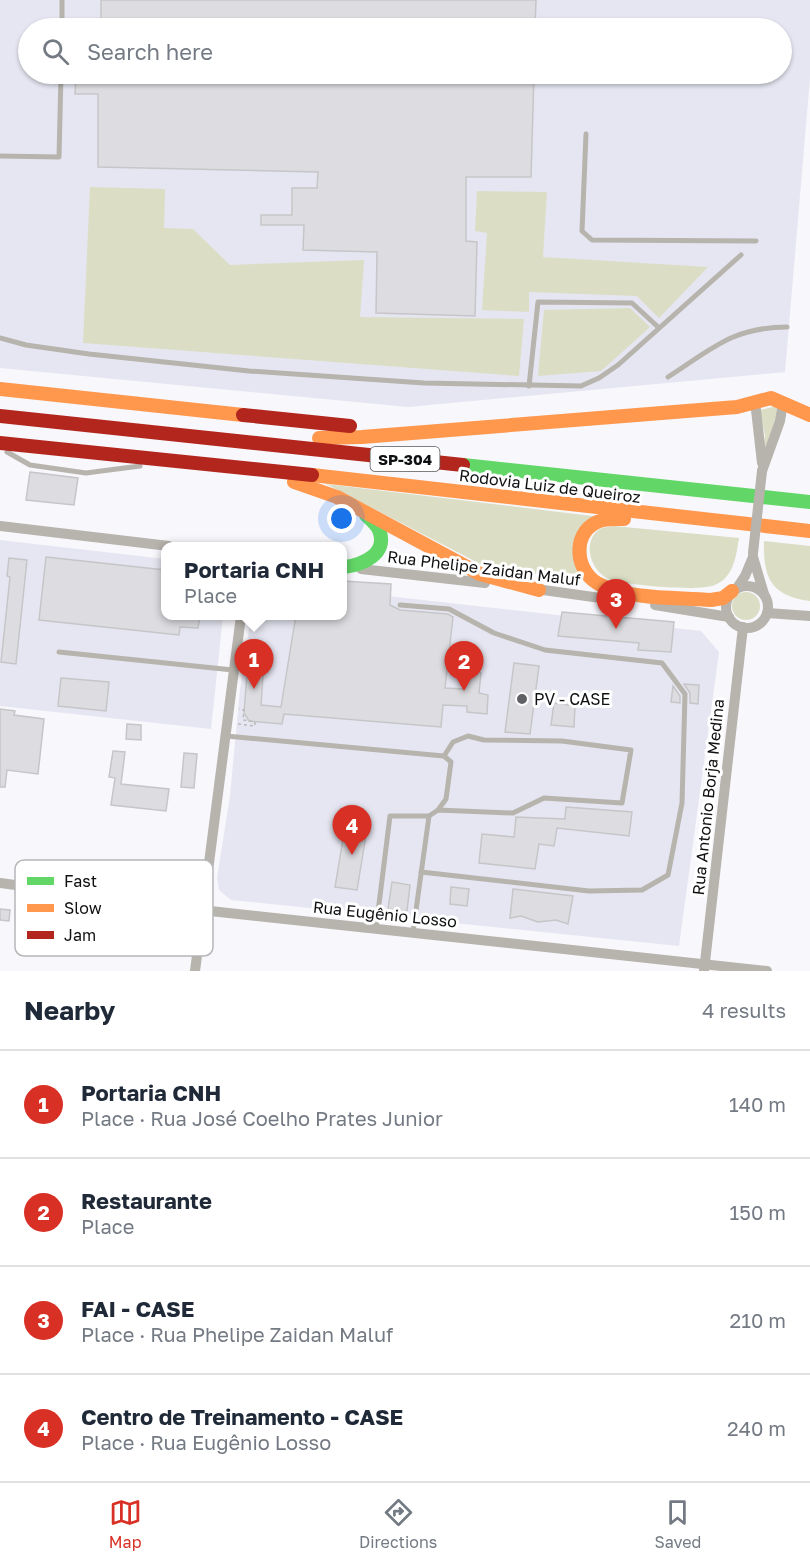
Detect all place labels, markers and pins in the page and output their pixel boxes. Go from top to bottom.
pin: 3 [596,580,636,629]
pin: 1 [234,640,274,689]
pin: 2 [444,642,484,691]
place label: PV - CASE [534,689,610,709]
marker: PV - CASE [515,692,529,706]
pin: 4 [332,806,372,855]

